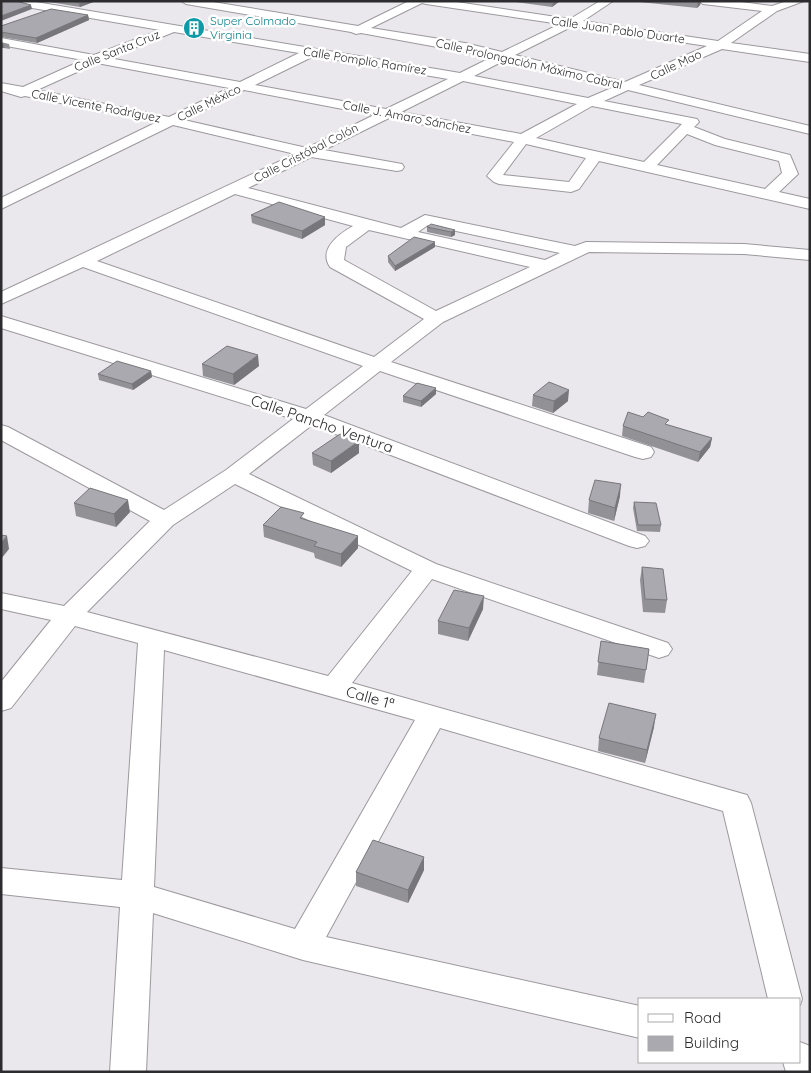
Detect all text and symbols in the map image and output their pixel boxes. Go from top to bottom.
place label: Super Colmado Virginia [210,13,296,42]
street label: Calle Juan Pablo Duarte [550,13,686,46]
building icon: Super Colmado Virginia [182,16,206,40]
street label: Calle Santa Cruz [72,26,162,75]
street label: Calle Prolongación Máximo Cabral [434,35,624,92]
street label: Calle Pomplio Ramírez [302,43,428,78]
street label: Calle Mao [648,46,704,83]
street label: Calle México [174,81,243,124]
street label: Calle Vicente Rodríguez [30,86,162,125]
street label: Calle J. Amaro Sánchez [342,97,473,136]
street label: Calle Cristóbal Colón [251,120,360,185]
street label: Calle Pancho Ventura [248,390,396,457]
street label: Calle 1ª [344,682,396,713]
legend [638,998,801,1063]
text: Road [684,1008,721,1027]
text: Building [684,1033,739,1052]

